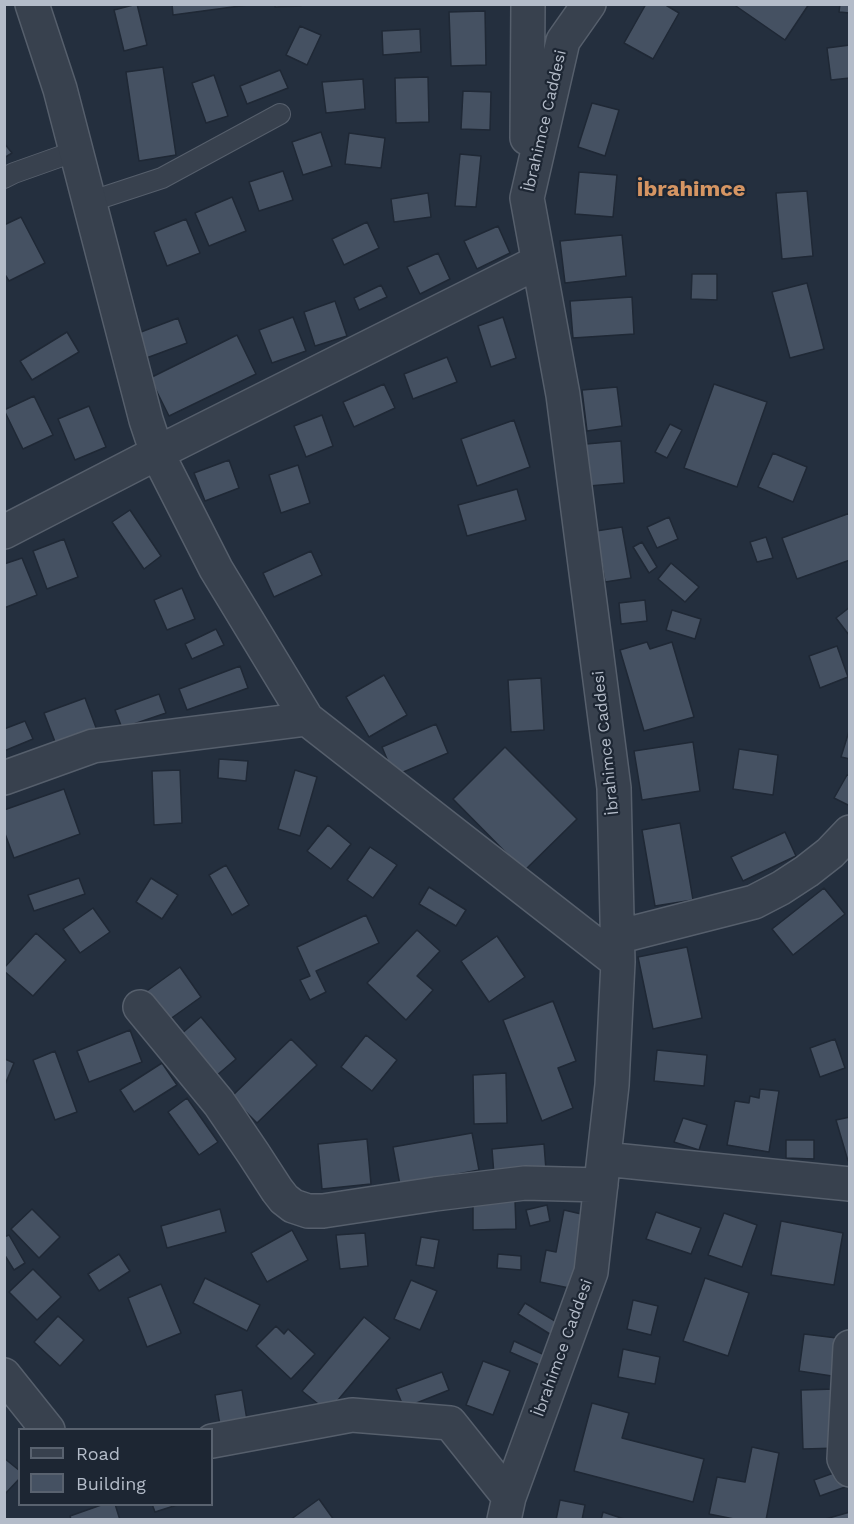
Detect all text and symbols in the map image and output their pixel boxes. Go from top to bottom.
street label: İbrahimce Caddesi [519,48,571,194]
district label: İbrahimce [637,177,745,203]
street label: İbrahimce Caddesi [589,670,623,816]
street label: İbrahimce Caddesi [529,1277,597,1419]
legend [18,1428,213,1506]
text: Road [76,1443,120,1464]
text: Building [76,1473,146,1494]

